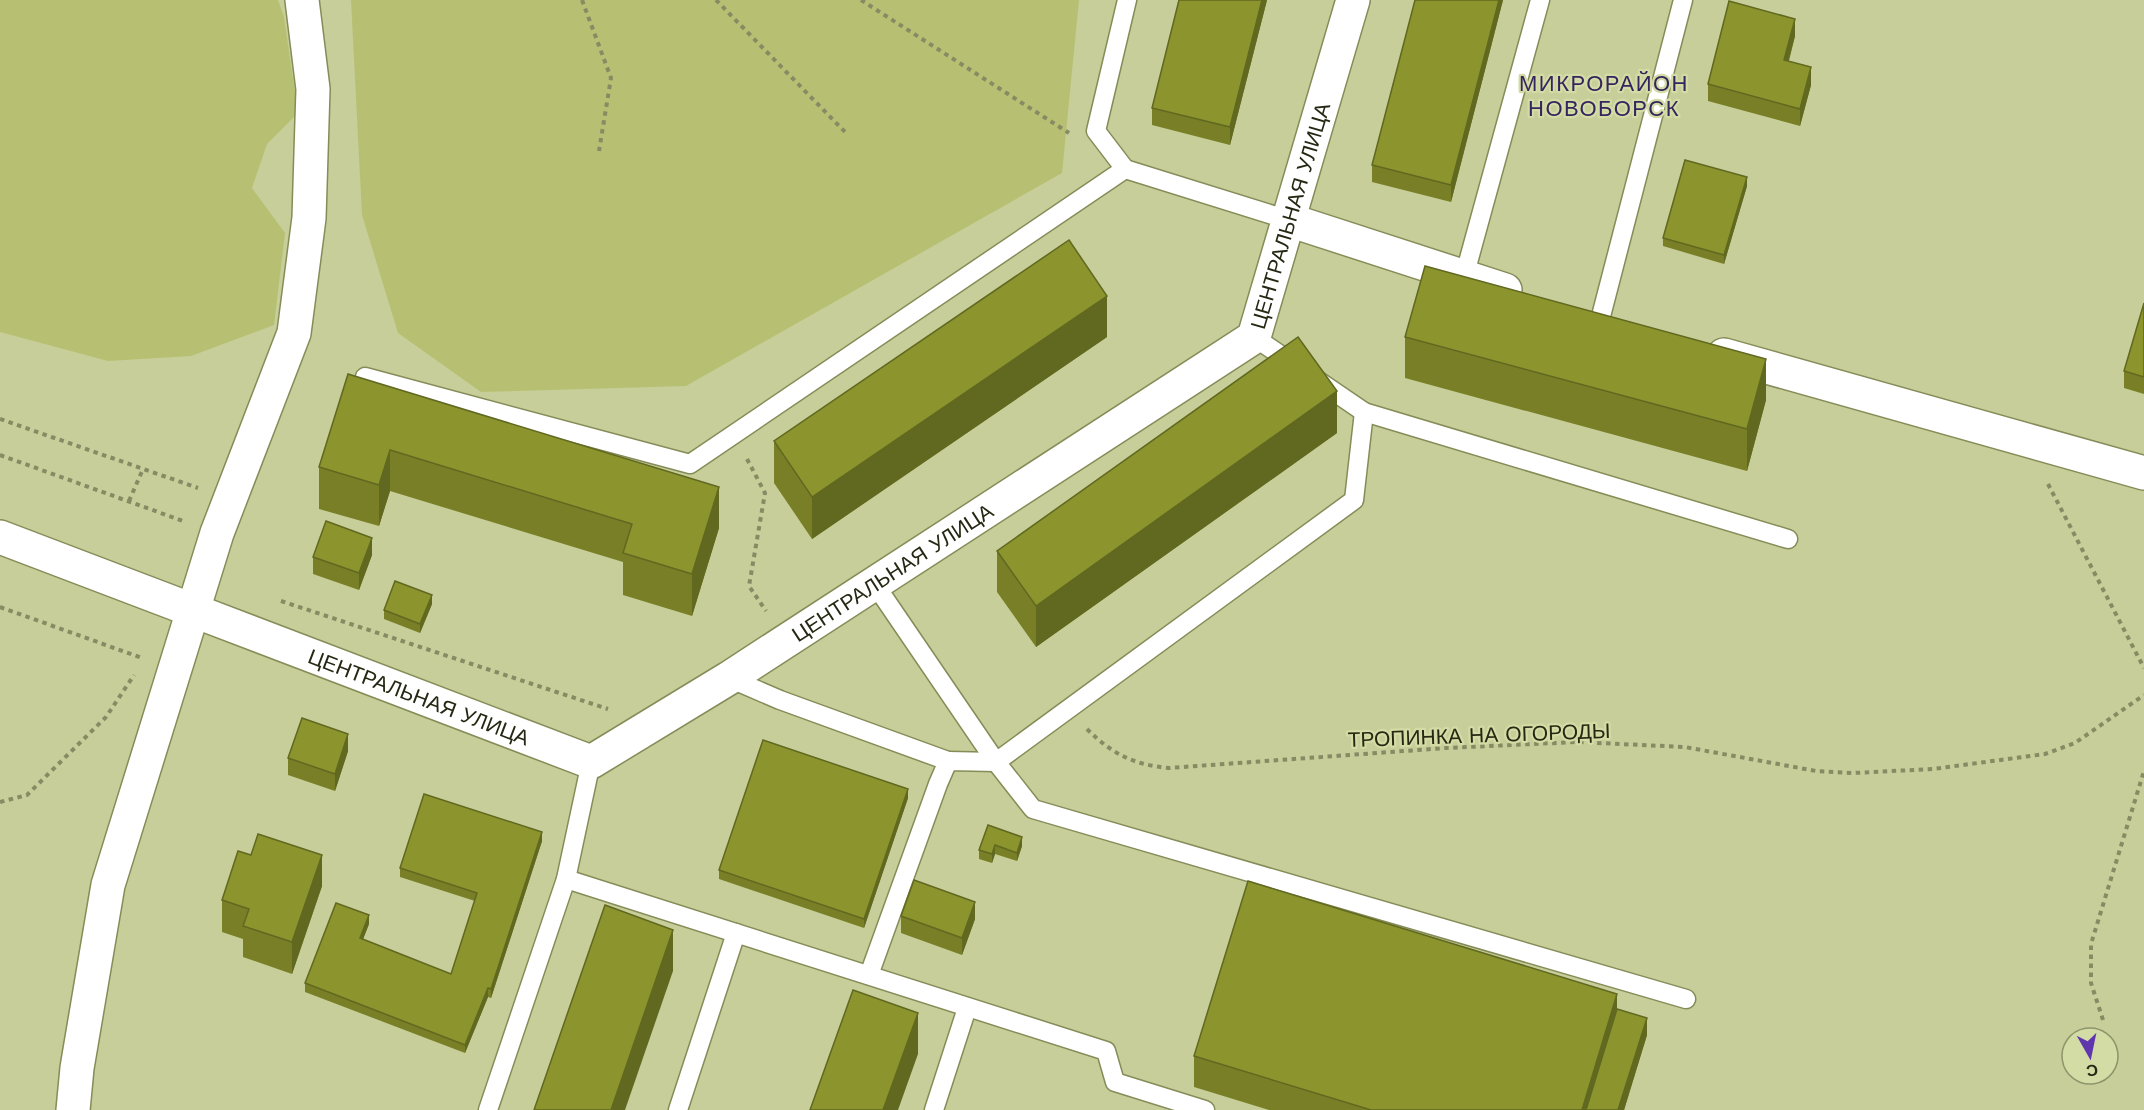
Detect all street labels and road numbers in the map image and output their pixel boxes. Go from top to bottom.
street label: ЦЕНТРАЛЬНАЯ УЛИЦА [1245,100,1335,332]
street label: ЦЕНТРАЛЬНАЯ УЛИЦА [787,498,997,647]
street label: ЦЕНТРАЛЬНАЯ УЛИЦА [305,643,533,750]
street label: ТРОПИНКА НА ОГОРОДЫ [1347,718,1611,752]

